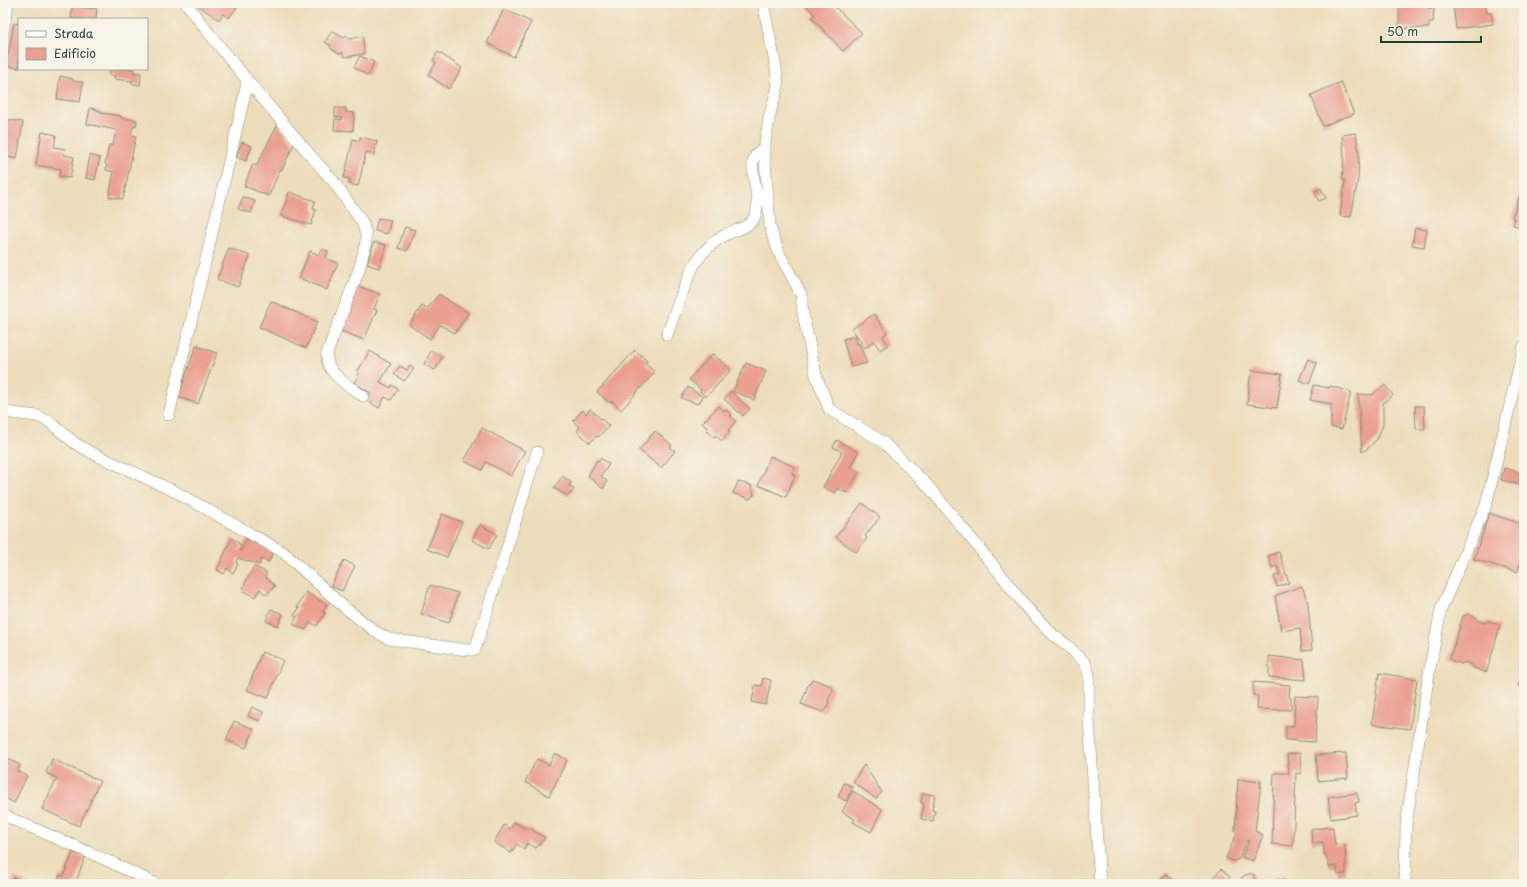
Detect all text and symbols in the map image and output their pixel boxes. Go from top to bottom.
legend [18,18,148,70]
scale bar [1381,18,1481,44]
text: 50 m [1387,22,1418,40]
text: Strada [54,24,94,42]
text: Edificio [54,44,96,62]

